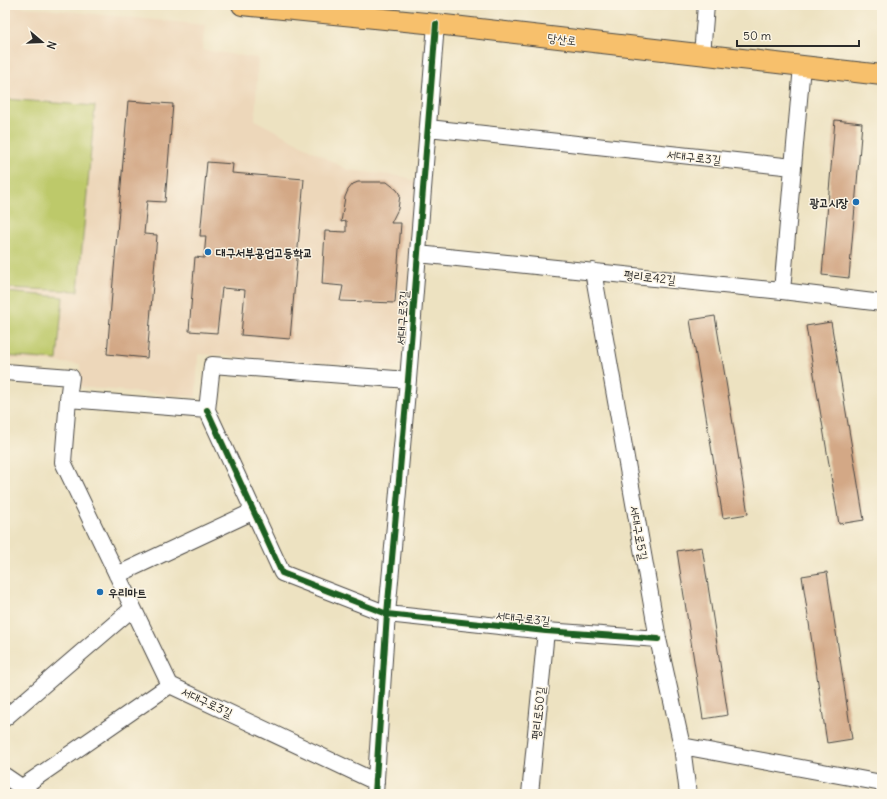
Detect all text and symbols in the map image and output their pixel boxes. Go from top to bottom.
north arrow [22,22,62,62]
scale bar [737,22,859,48]
text: 50 m [743,28,772,43]
street label: 당산로 [547,30,577,48]
text: N [44,39,59,51]
street label: 서대구로3길 [666,147,723,167]
place label: 광고시장 [809,195,848,210]
marker: 광고시장 [851,197,861,207]
place label: 대구서부공업고등학교 [215,245,313,260]
marker: 대구서부공업고등학교 [203,247,213,257]
street label: 평리로42길 [623,267,677,287]
street label: 서대구로3길 [393,290,411,346]
street label: 서대구로5길 [627,505,651,562]
place label: 우리마트 [108,585,147,600]
marker: 우리마트 [95,587,105,597]
street label: 서대구로3길 [495,608,552,628]
street label: 서대구로3길 [179,684,235,721]
street label: 평리로50길 [528,685,548,740]

